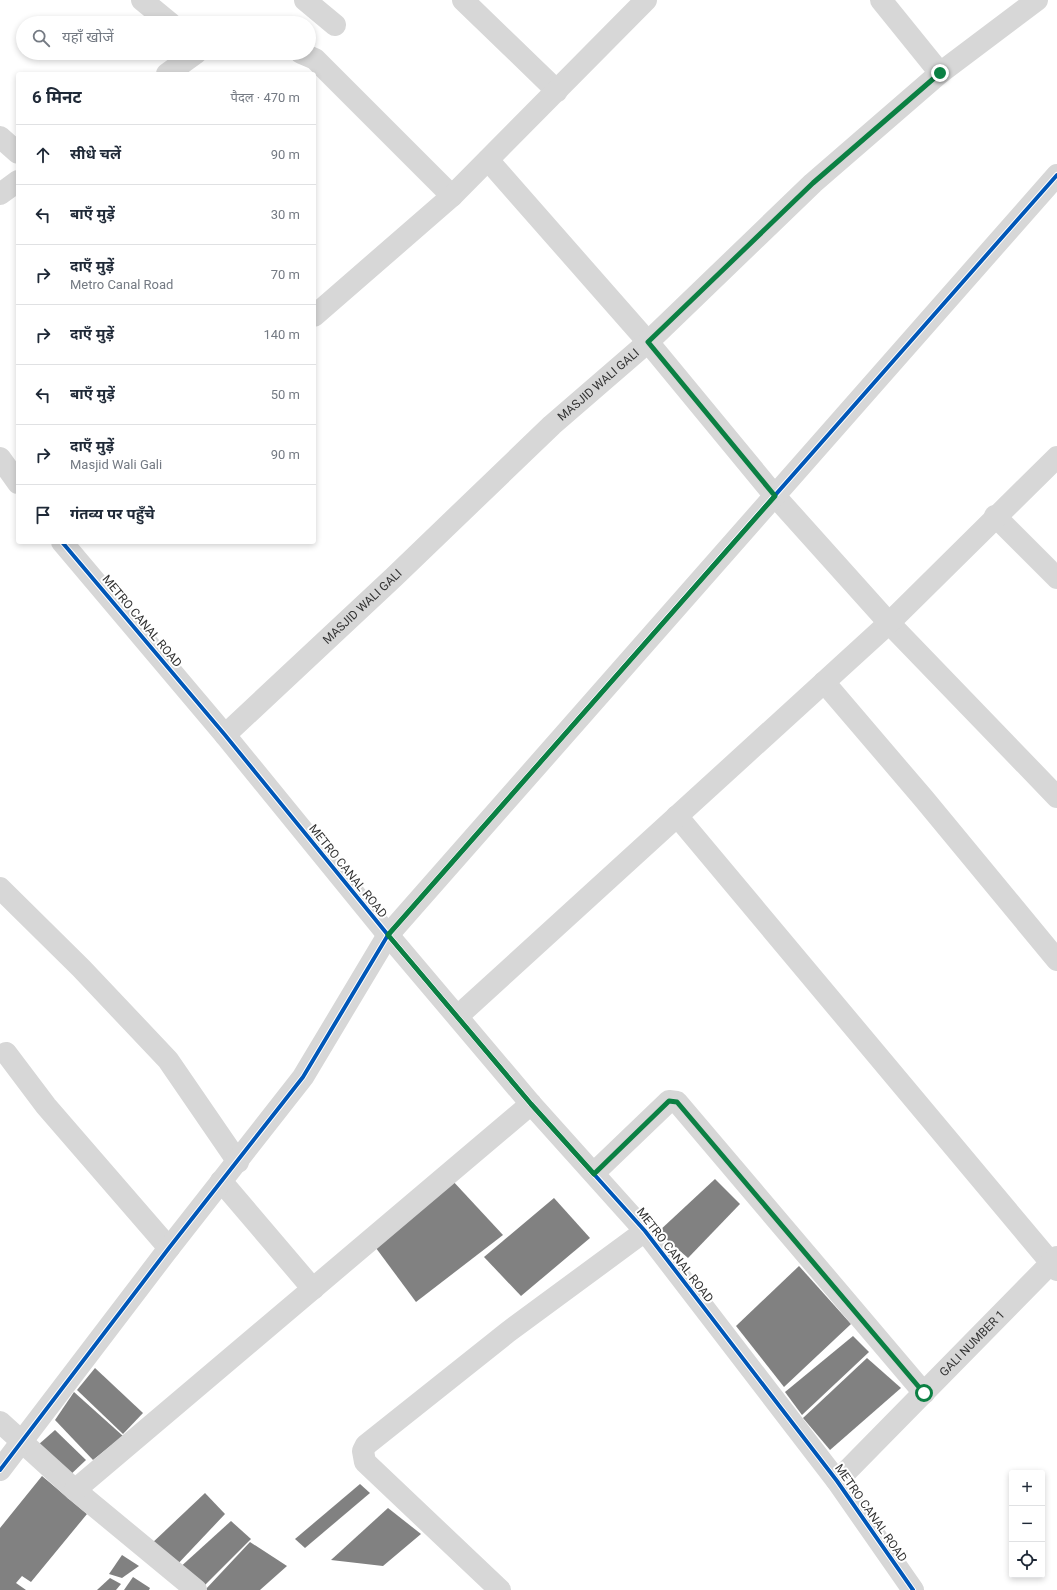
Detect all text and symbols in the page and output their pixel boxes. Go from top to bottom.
search box [16,16,316,60]
icon: search [30,27,52,49]
text: यहाँ खोजें [62,28,114,46]
route end [931,64,949,82]
text: 6 मिनट [32,87,82,107]
text: पैदल · 470 m [231,90,300,105]
icon: ahead [32,144,54,166]
text: सीधे चलें [70,145,121,163]
text: 90 m [271,147,300,162]
icon: left [32,204,54,226]
text: बाएँ मुड़ें [70,205,115,223]
text: 30 m [271,207,300,222]
text: दाएँ मुड़ें [70,257,114,275]
icon: right [32,264,54,286]
text: 70 m [271,267,300,282]
text: Metro Canal Road [70,277,173,292]
icon: right [32,324,54,346]
text: दाएँ मुड़ें [70,325,114,343]
text: 140 m [263,327,300,342]
street label: MASJID WALI GALI [555,346,642,424]
icon: left [32,384,54,406]
text: बाएँ मुड़ें [70,385,115,403]
text: 50 m [271,387,300,402]
text: दाएँ मुड़ें [70,437,114,455]
icon: right [32,444,54,466]
text: 90 m [271,447,300,462]
text: Masjid Wali Gali [70,457,162,472]
icon: arrive [32,504,54,526]
text: गंतव्य पर पहुँचे [70,505,155,523]
street label: MASJID WALI GALI [320,566,405,647]
street label: METRO CANAL ROAD [99,572,185,670]
street label: METRO CANAL ROAD [306,822,390,921]
street label: METRO CANAL ROAD [634,1205,716,1305]
street label: GALI NUMBER 1 [937,1307,1008,1379]
route start [915,1384,933,1402]
street label: METRO CANAL ROAD [832,1461,910,1565]
map controls [1009,1470,1045,1578]
button: + [1009,1470,1045,1506]
button: − [1009,1506,1045,1542]
button: locate [1009,1542,1045,1578]

